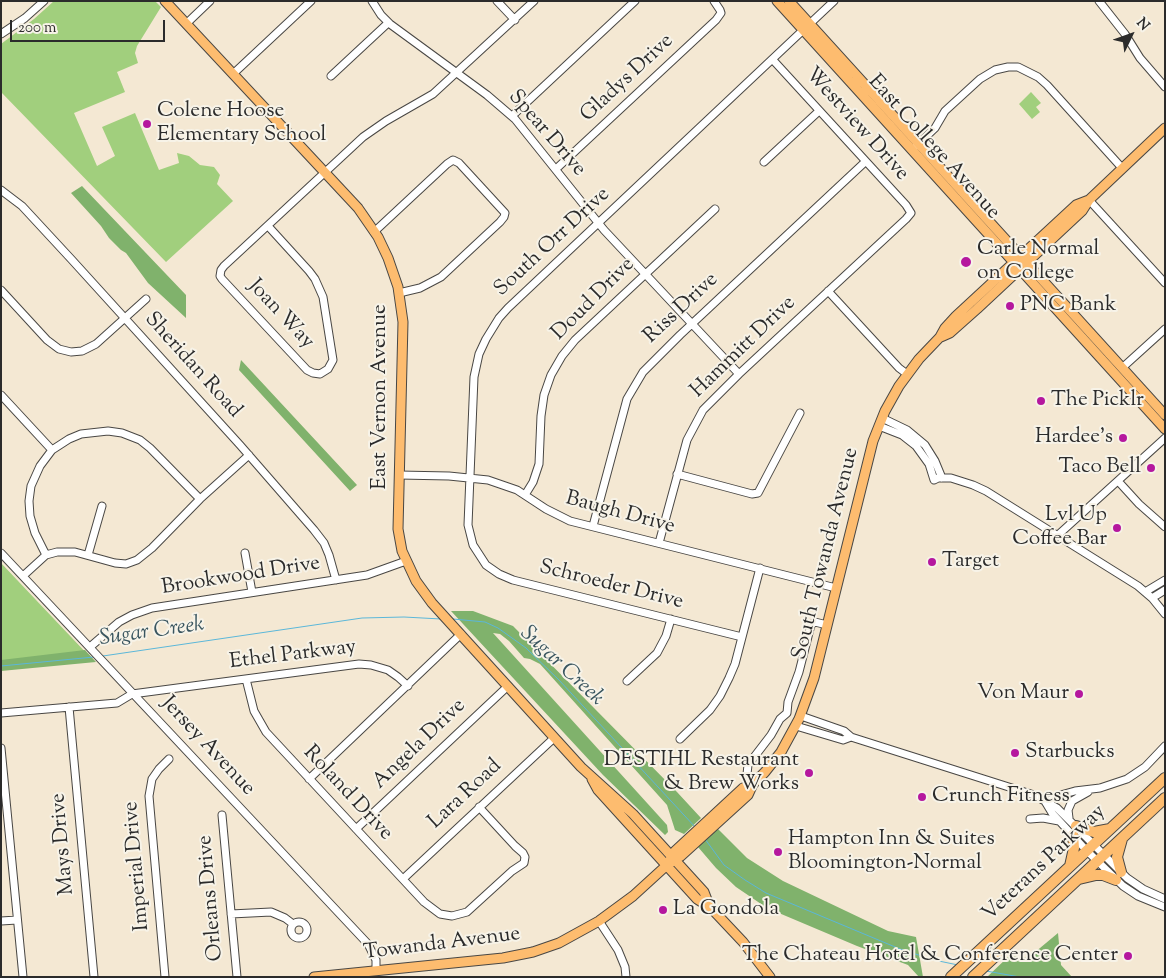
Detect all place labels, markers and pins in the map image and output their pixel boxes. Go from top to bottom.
place label: Colene Hoose Elementary School [157,99,326,149]
marker: Colene Hoose Elementary School [141,118,153,130]
place label: Carle Normal on College [977,237,1099,287]
marker: Carle Normal on College [959,255,973,269]
place label: PNC Bank [1020,293,1116,319]
marker: PNC Bank [1004,300,1016,312]
place label: The Picklr [1051,388,1144,414]
marker: The Picklr [1035,395,1047,407]
place label: Hardee's [1035,425,1113,451]
marker: Hardee's [1117,432,1129,444]
place label: Taco Bell [1059,455,1141,481]
marker: Taco Bell [1145,462,1157,474]
place label: Lvl Up Coffee Bar [1012,503,1107,553]
marker: Lvl Up Coffee Bar [1111,522,1123,534]
place label: Target [942,549,999,575]
marker: Target [926,556,938,568]
place label: Von Maur [977,681,1069,707]
marker: Von Maur [1073,688,1085,700]
place label: Starbucks [1025,740,1114,766]
marker: Starbucks [1009,747,1021,759]
place label: DESTIHL Restaurant & Brew Works [604,748,799,798]
marker: DESTIHL Restaurant & Brew Works [803,767,815,779]
place label: Crunch Fitness [932,784,1070,810]
marker: Crunch Fitness [916,791,928,803]
place label: Hampton Inn & Suites Bloomington-Normal [788,827,995,877]
marker: Hampton Inn & Suites Bloomington-Normal [772,846,784,858]
place label: La Gondola [673,897,779,923]
marker: La Gondola [657,904,669,916]
place label: The Chateau Hotel & Conference Center [742,943,1118,969]
marker: The Chateau Hotel & Conference Center [1122,950,1134,962]

